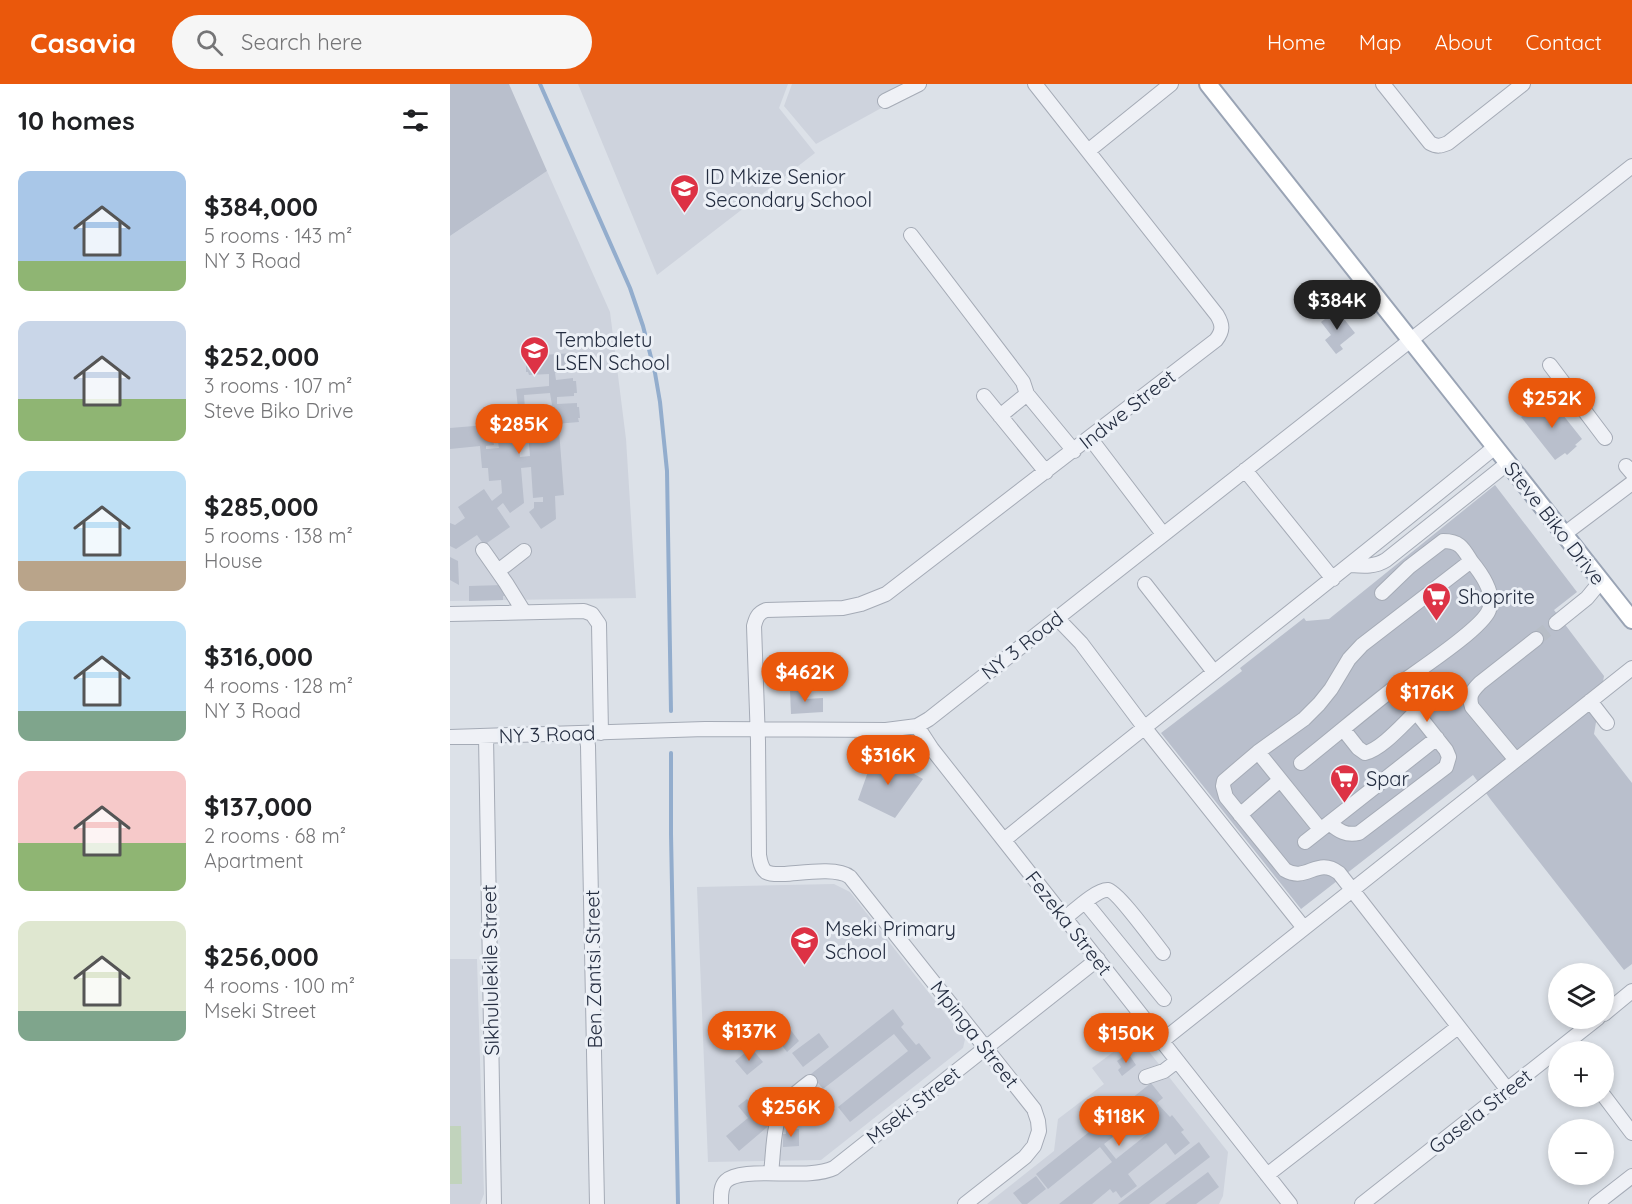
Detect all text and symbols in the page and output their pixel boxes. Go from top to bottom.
search box [172,15,592,69]
text: Casavia [30,25,136,60]
icon: search [193,26,226,59]
text: Search here [241,28,363,56]
text: Home [1267,29,1326,55]
text: Map [1359,29,1402,55]
text: About [1435,29,1493,55]
text: Contact [1526,29,1602,55]
text: 10 homes [18,104,135,137]
icon: filters [399,104,432,137]
place label: ID Mkize Senior Secondary School [705,164,872,212]
school or university icon: ID Mkize Senior Secondary School [668,172,700,214]
text: $384,000 [204,190,318,223]
icon: home [66,195,138,267]
text: 5 rooms · 143 m² [204,223,352,248]
text: NY 3 Road [204,248,301,273]
pin: $384K [1295,280,1379,331]
text: $384K [1308,287,1366,312]
place label: Tembaletu LSEN School [555,327,670,375]
school or university icon: Tembaletu LSEN School [518,334,550,376]
text: $252,000 [204,340,319,373]
icon: home [66,345,138,417]
street label: Indwe Street [1074,364,1180,454]
text: 3 rooms · 107 m² [204,373,352,398]
pin: $252K [1510,378,1594,429]
text: $252K [1522,385,1582,410]
text: Steve Biko Drive [204,398,354,423]
pin: $285K [477,404,561,455]
text: $285K [490,411,548,436]
street label: Steve Biko Drive [1499,456,1611,590]
text: $285,000 [204,490,319,523]
icon: home [66,495,138,567]
text: 5 rooms · 138 m² [204,523,353,548]
text: House [204,548,263,573]
supermarket icon: Shoprite [1421,580,1453,622]
place label: Shoprite [1458,584,1535,609]
street label: NY 3 Road [976,605,1068,685]
text: $316,000 [204,640,313,673]
icon: home [66,645,138,717]
pin: $462K [763,652,847,703]
text: $462K [775,659,835,684]
pin: $176K [1385,672,1469,723]
text: 4 rooms · 128 m² [204,673,353,698]
text: $176K [1400,679,1454,704]
text: NY 3 Road [204,698,301,723]
street label: NY 3 Road [498,720,596,748]
pin: $316K [846,735,930,786]
text: $316K [861,742,915,767]
supermarket icon: Spar [1329,762,1361,804]
place label: Spar [1366,766,1409,791]
text: $137,000 [204,790,312,823]
icon: home [66,795,138,867]
text: 2 rooms · 68 m² [204,823,346,848]
text: Apartment [204,848,304,873]
street label: Fezeka Street [1020,866,1118,980]
street label: Sikhululekile Street [476,884,504,1056]
street label: Ben Zantsi Street [579,889,607,1049]
place label: Mseki Primary School [825,916,956,964]
school or university icon: Mseki Primary School [788,924,820,966]
text: $256,000 [204,940,319,973]
icon: home [66,945,138,1017]
map controls [1548,963,1614,1185]
button: layers [1548,963,1614,1029]
text: 4 rooms · 100 m² [204,973,355,998]
street label: Mpinga Street [925,975,1025,1093]
text: Mseki Street [204,998,316,1023]
pin: $137K [707,1011,791,1062]
pin: $150K [1084,1013,1168,1064]
text: $137K [722,1018,776,1043]
text: $150K [1098,1020,1154,1045]
button: + [1548,1041,1614,1107]
street label: Mseki Street [861,1060,965,1149]
street label: Gasela Street [1424,1063,1537,1159]
pin: $256K [749,1087,833,1138]
text: $256K [762,1094,821,1119]
pin: $118K [1077,1096,1161,1147]
text: $118K [1093,1103,1145,1128]
button: − [1548,1119,1614,1185]

